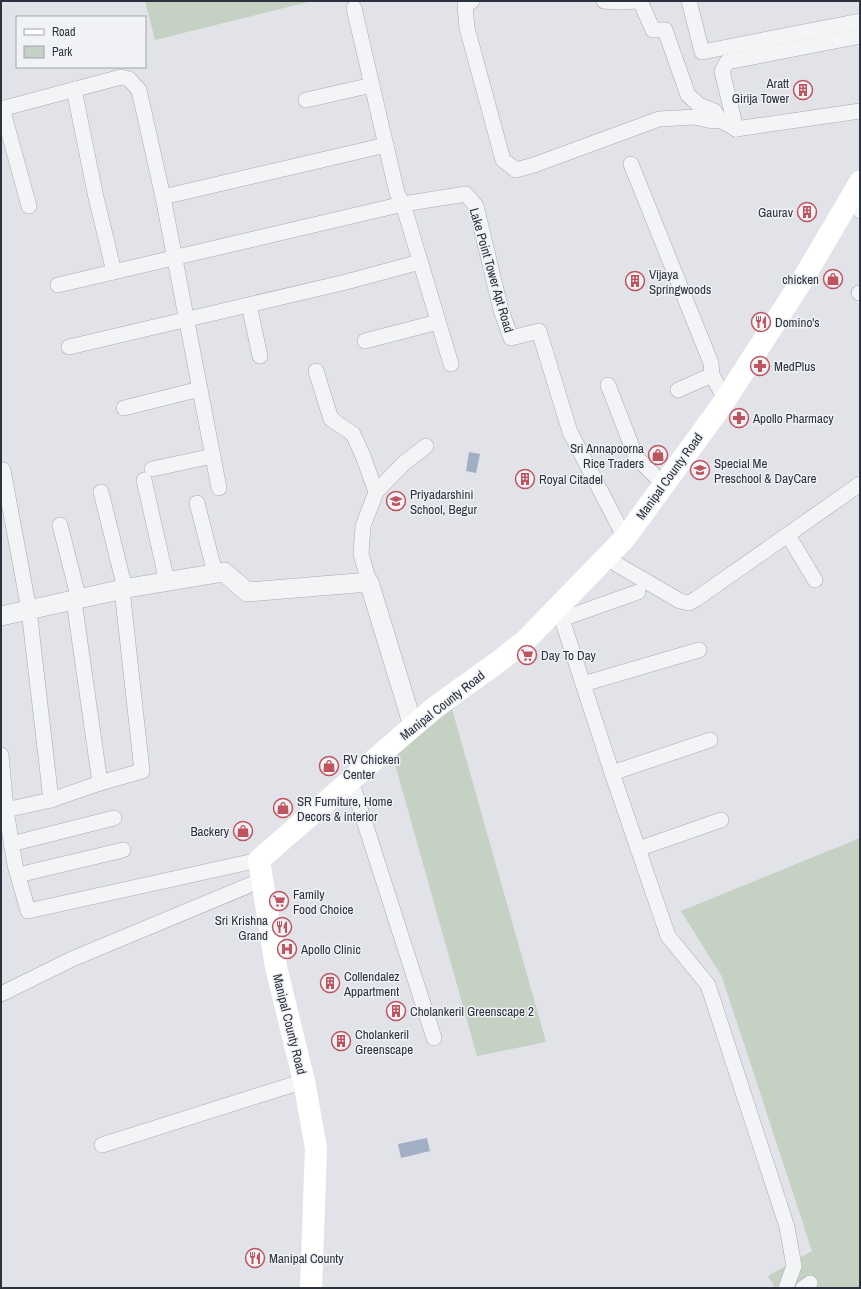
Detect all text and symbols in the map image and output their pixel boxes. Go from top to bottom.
legend [16,16,146,68]
text: Road [52,24,76,40]
text: Park [52,44,72,60]
place label: Aratt Girija Tower [732,75,789,107]
building icon: Aratt Girija Tower [792,79,814,101]
building icon: Gaurav [796,201,818,223]
place label: Gaurav [758,204,794,221]
street label: Lake Point Tower Apt Road [466,206,517,335]
place label: Vijaya Springwoods [649,266,711,298]
shop icon: chicken [822,268,844,290]
building icon: Vijaya Springwoods [624,270,646,292]
place label: chicken [782,271,819,288]
restaurant icon: Domino's [750,311,772,333]
place label: Domino's [775,314,820,331]
pharmacy icon: MedPlus [749,355,771,377]
place label: MedPlus [774,358,815,375]
pharmacy icon: Apollo Pharmacy [728,407,750,429]
place label: Apollo Pharmacy [752,410,834,427]
street label: Manipal County Road [632,430,707,523]
place label: Sri Annapoorna Rice Traders [570,440,644,472]
shop icon: Sri Annapoorna Rice Traders [647,444,669,466]
place label: Special Me Preschool & DayCare [714,455,817,487]
school or university icon: Special Me Preschool & DayCare [689,459,711,481]
building icon: Royal Citadel [514,468,536,490]
place label: Royal Citadel [539,471,603,488]
place label: Priyadarshini School, Begur [410,486,477,518]
school or university icon: Priyadarshini School, Begur [385,490,407,512]
supermarket icon: Day To Day [516,644,538,666]
place label: Day To Day [541,647,597,664]
street label: Manipal County Road [396,667,488,744]
place label: RV Chicken Center [343,751,400,783]
shop icon: RV Chicken Center [318,755,340,777]
place label: SR Furniture, Home Decors & interior [297,793,392,825]
shop icon: SR Furniture, Home Decors & interior [272,797,294,819]
shop icon: Backery [232,820,254,842]
place label: Backery [190,823,230,840]
place label: Family Food Choice [293,886,354,918]
supermarket icon: Family Food Choice [268,890,290,912]
place label: Sri Krishna Grand [215,912,268,944]
restaurant icon: Sri Krishna Grand [271,916,293,938]
hospital icon: Apollo Clinic [276,938,298,960]
place label: Apollo Clinic [300,941,361,958]
place label: Collendalez Appartment [343,968,400,1000]
street label: Manipal County Road [269,972,310,1076]
building icon: Collendalez Appartment [319,972,341,994]
building icon: Cholankeril Greenscape 2 [385,1000,407,1022]
place label: Cholankeril Greenscape 2 [410,1003,534,1020]
place label: Cholankeril Greenscape [355,1026,413,1058]
building icon: Cholankeril Greenscape [330,1030,352,1052]
restaurant icon: Manipal County [244,1247,266,1269]
place label: Manipal County [269,1250,344,1267]

